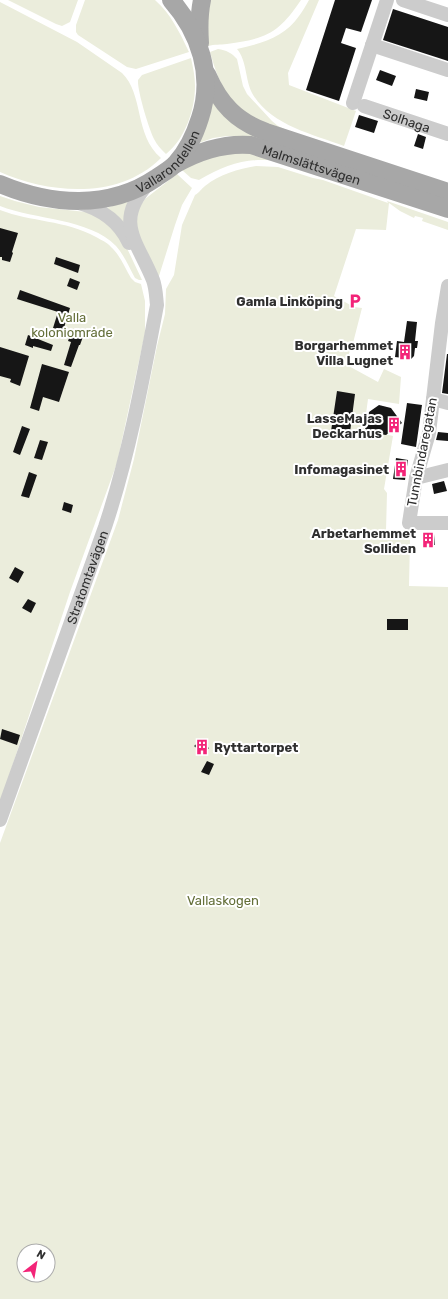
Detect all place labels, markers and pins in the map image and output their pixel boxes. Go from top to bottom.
parking icon: Gamla Linköping [346,292,364,310]
place label: Gamla Linköping [236,294,343,309]
place label: Borgarhemmet Villa Lugnet [294,338,393,368]
building icon: Borgarhemmet Villa Lugnet [396,343,414,361]
place label: LasseMajas Deckarhus [307,411,382,441]
building icon: LasseMajas Deckarhus [385,416,403,434]
building icon: Infomagasinet [392,460,410,478]
place label: Infomagasinet [294,462,389,477]
place label: Arbetarhemmet Solliden [311,526,416,556]
building icon: Arbetarhemmet Solliden [419,531,437,549]
building icon: Ryttartorpet [193,738,211,756]
place label: Ryttartorpet [214,740,298,755]

